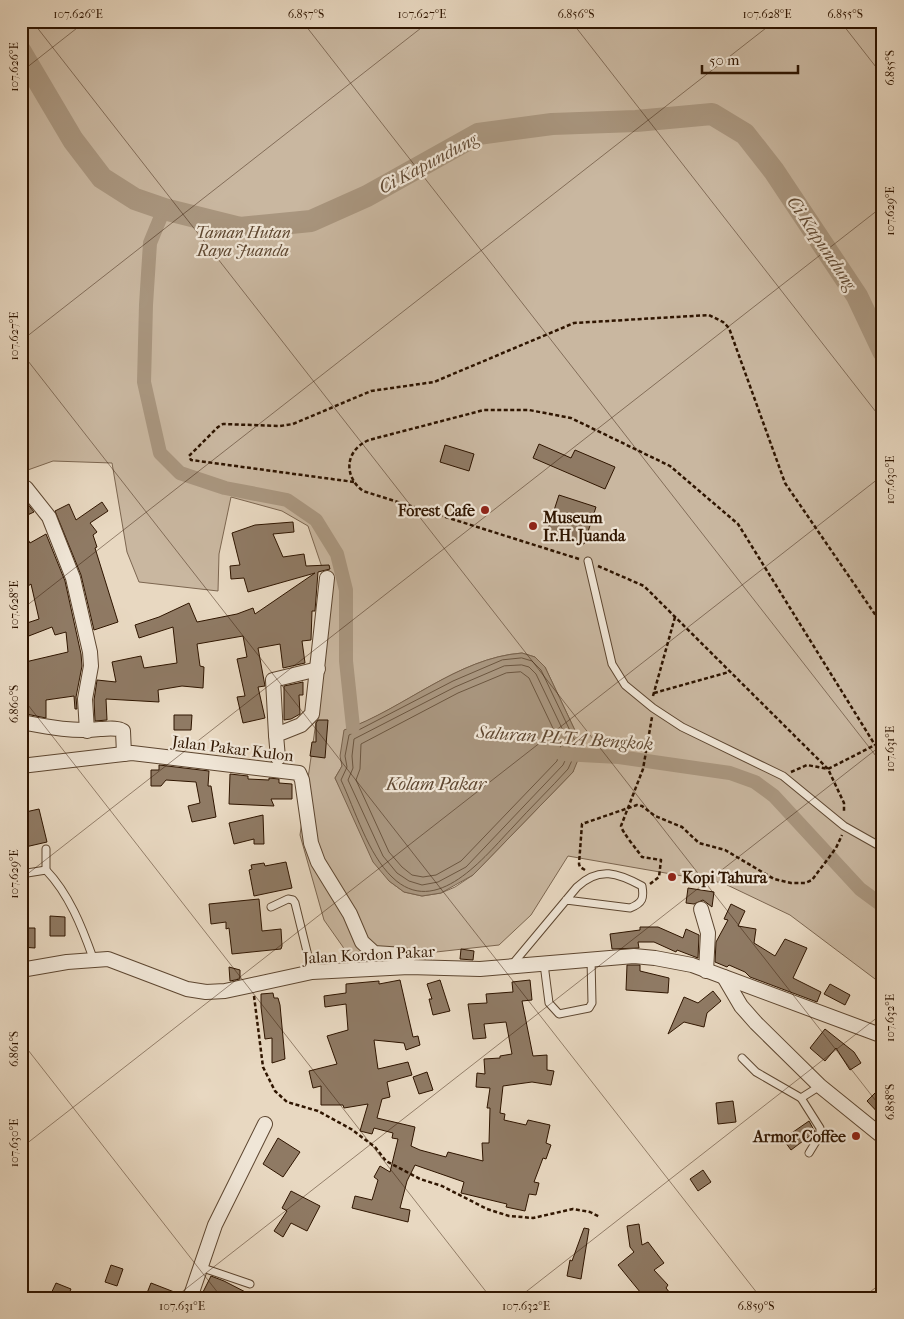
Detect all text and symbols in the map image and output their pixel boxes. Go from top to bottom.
text: 107.626°E [53,7,103,21]
text: 6.857°S [288,7,324,21]
text: 107.627°E [398,7,446,21]
text: 6.856°S [557,7,595,21]
text: 107.628°E [742,7,792,21]
text: 6.855°S [827,7,863,21]
text: 107.626°E [7,42,21,92]
scale bar [702,42,798,74]
text: 6.855°S [883,50,897,86]
text: 50 m [709,51,740,69]
water label: Ci Kapundung [375,128,482,198]
text: 107.629°E [883,186,897,236]
water label: Ci Kapundung [782,192,861,295]
park label: Taman Hutan Raya Juanda [195,223,291,260]
text: 107.627°E [7,312,21,360]
text: 107.630°E [883,456,897,504]
place label: Forest Cafe [397,501,475,520]
marker: Forest Cafe [479,504,491,516]
place label: Museum Ir.H. Juanda [542,508,626,546]
marker: Museum Ir.H. Juanda [527,520,539,532]
text: 107.628°E [7,580,21,630]
text: 6.860°S [7,685,21,723]
water label: Saluran PLTA Bengkok [475,722,654,755]
text: 107.631°E [883,726,897,772]
street label: Jalan Pakar Kulon [169,731,295,765]
water label: Kolam Pakar [384,774,488,795]
text: 107.629°E [7,849,21,899]
place label: Kopi Tahura [682,868,768,888]
marker: Kopi Tahura [666,871,678,883]
street label: Jalan Kordon Pakar [300,942,436,968]
text: 107.632°E [883,994,897,1042]
text: 6.861°S [7,1031,21,1067]
text: 6.858°S [883,1084,897,1120]
text: 107.630°E [7,1119,21,1167]
place label: Armor Coffee [752,1127,846,1146]
marker: Armor Coffee [850,1130,862,1142]
text: 107.631°E [159,1299,205,1313]
text: 107.632°E [502,1299,550,1313]
text: 6.859°S [738,1299,774,1313]

